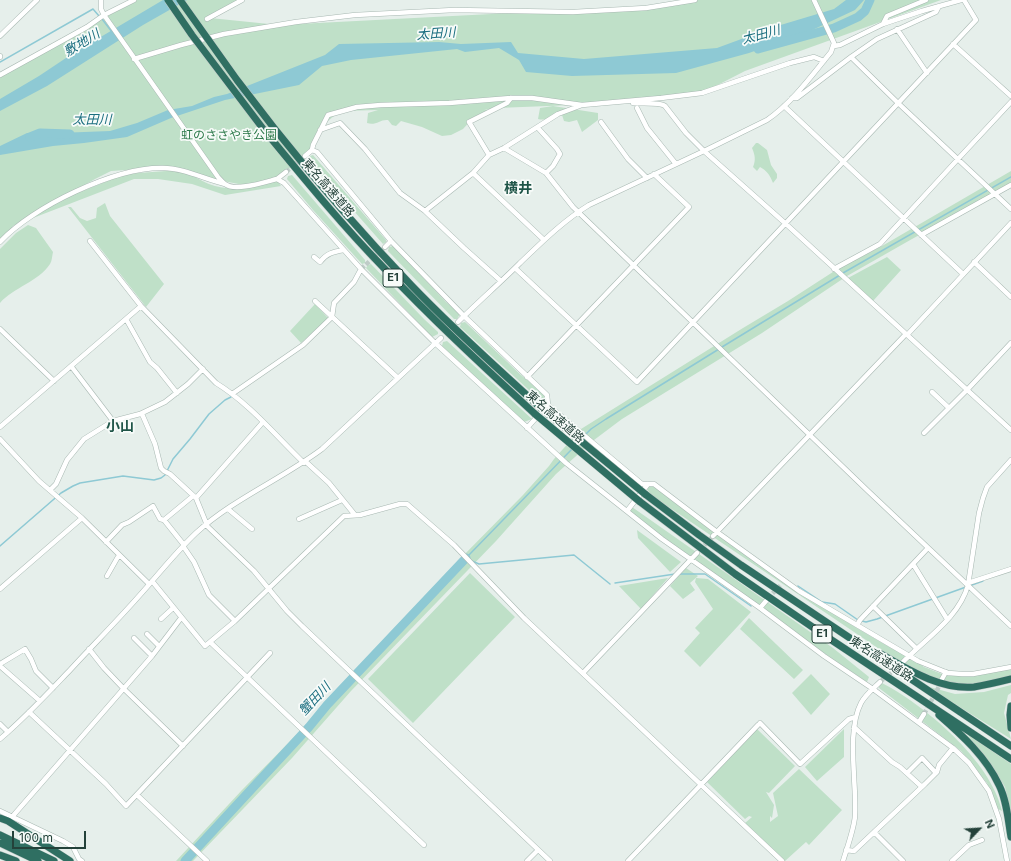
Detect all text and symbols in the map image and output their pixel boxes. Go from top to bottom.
water label: 太田川 [740,22,782,48]
water label: 太田川 [416,25,456,43]
water label: 敷地川 [61,26,103,60]
water label: 太田川 [73,112,111,128]
park label: 虹のささやき公園 [181,128,277,142]
street label: 東名高速道路 [299,156,357,220]
district label: 横井 [504,181,532,197]
road number: E1 [383,269,403,287]
street label: 東名高速道路 [523,388,587,446]
district label: 小山 [106,419,134,435]
road number: E1 [812,625,832,643]
street label: 東名高速道路 [847,633,915,685]
water label: 蟹田川 [296,679,334,719]
north arrow [959,809,999,849]
text: N [982,817,998,831]
scale bar [14,823,88,849]
text: 100 m [19,830,53,845]

